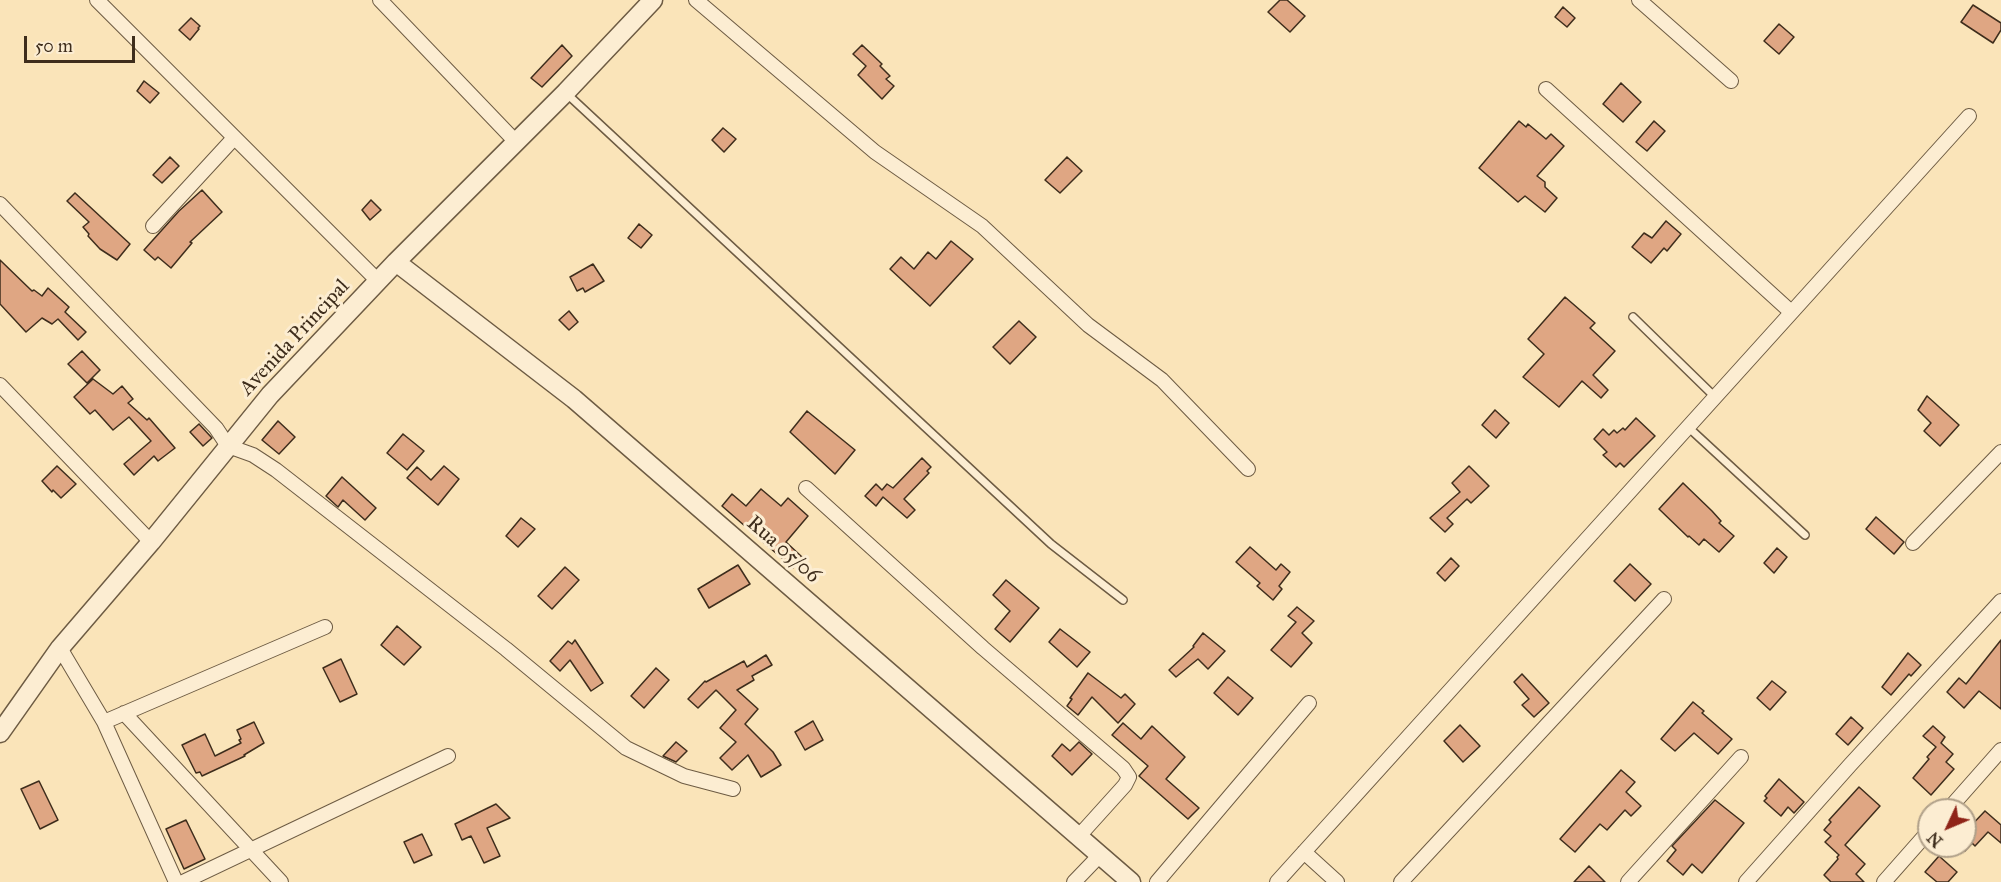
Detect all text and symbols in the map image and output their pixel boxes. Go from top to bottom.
scale bar [27,24,138,62]
text: 50 m [35,35,73,57]
street label: Avenida Principal [235,275,355,401]
street label: Rua 05/06 [741,511,825,589]
north arrow [1917,798,1977,858]
text: N [1924,828,1947,851]

